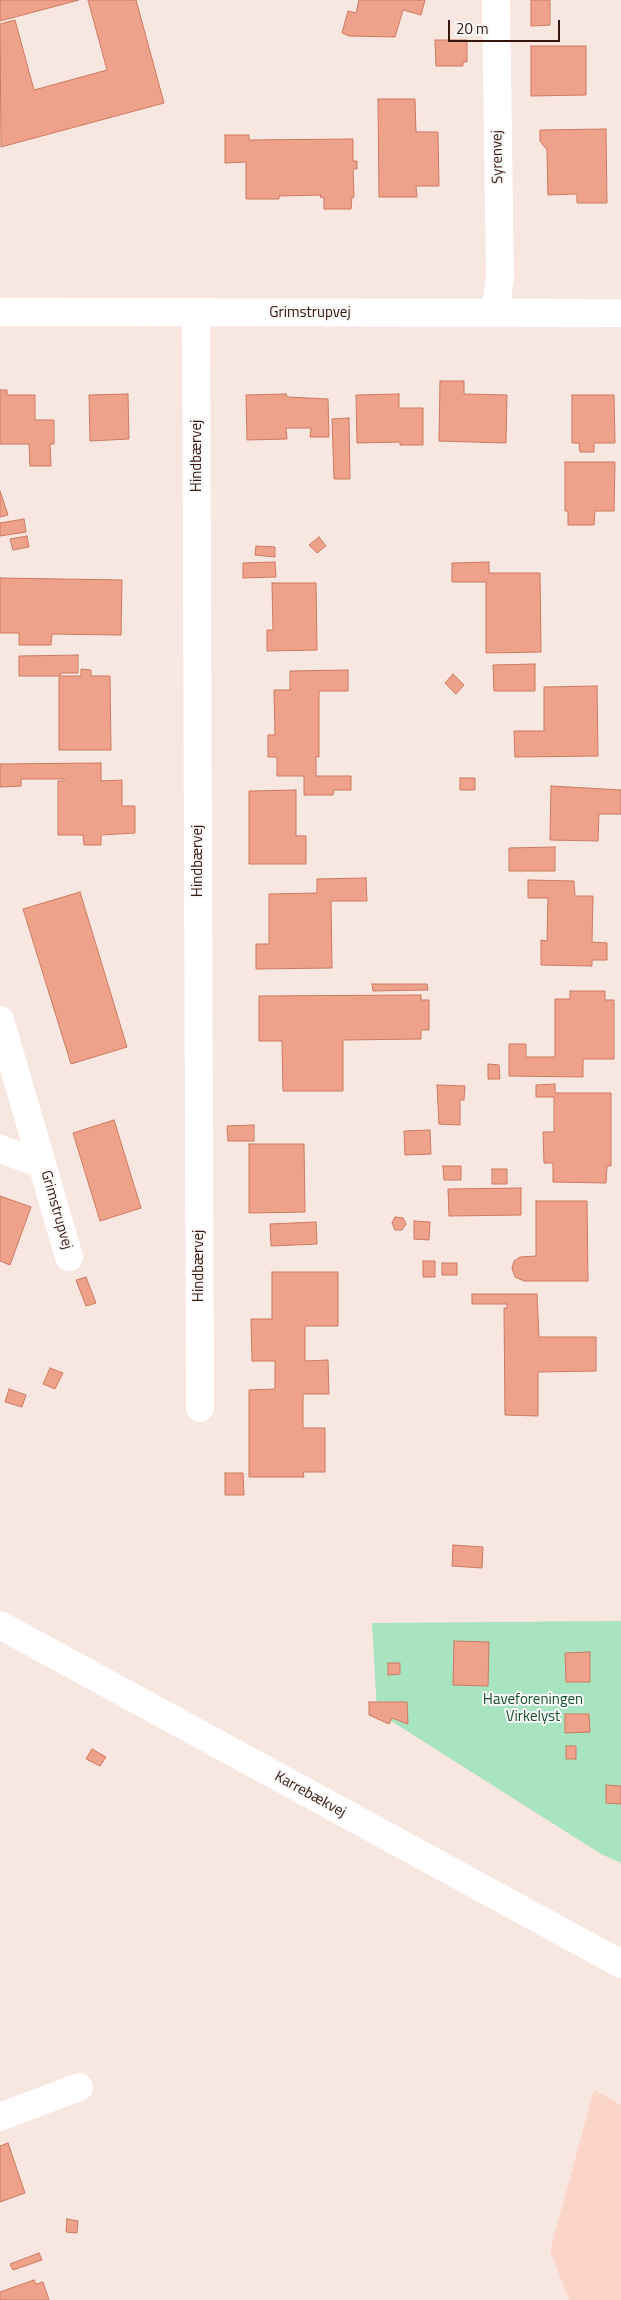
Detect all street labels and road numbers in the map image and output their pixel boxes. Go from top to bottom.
street label: Syrenvej [489,130,507,184]
street label: Grimstrupvej [269,304,351,322]
street label: Hindbærvej [188,420,206,492]
street label: Hindbærvej [189,825,207,897]
street label: Grimstrupvej [36,1168,76,1252]
street label: Hindbærvej [190,1230,208,1302]
street label: Karrebækvej [271,1768,349,1822]

